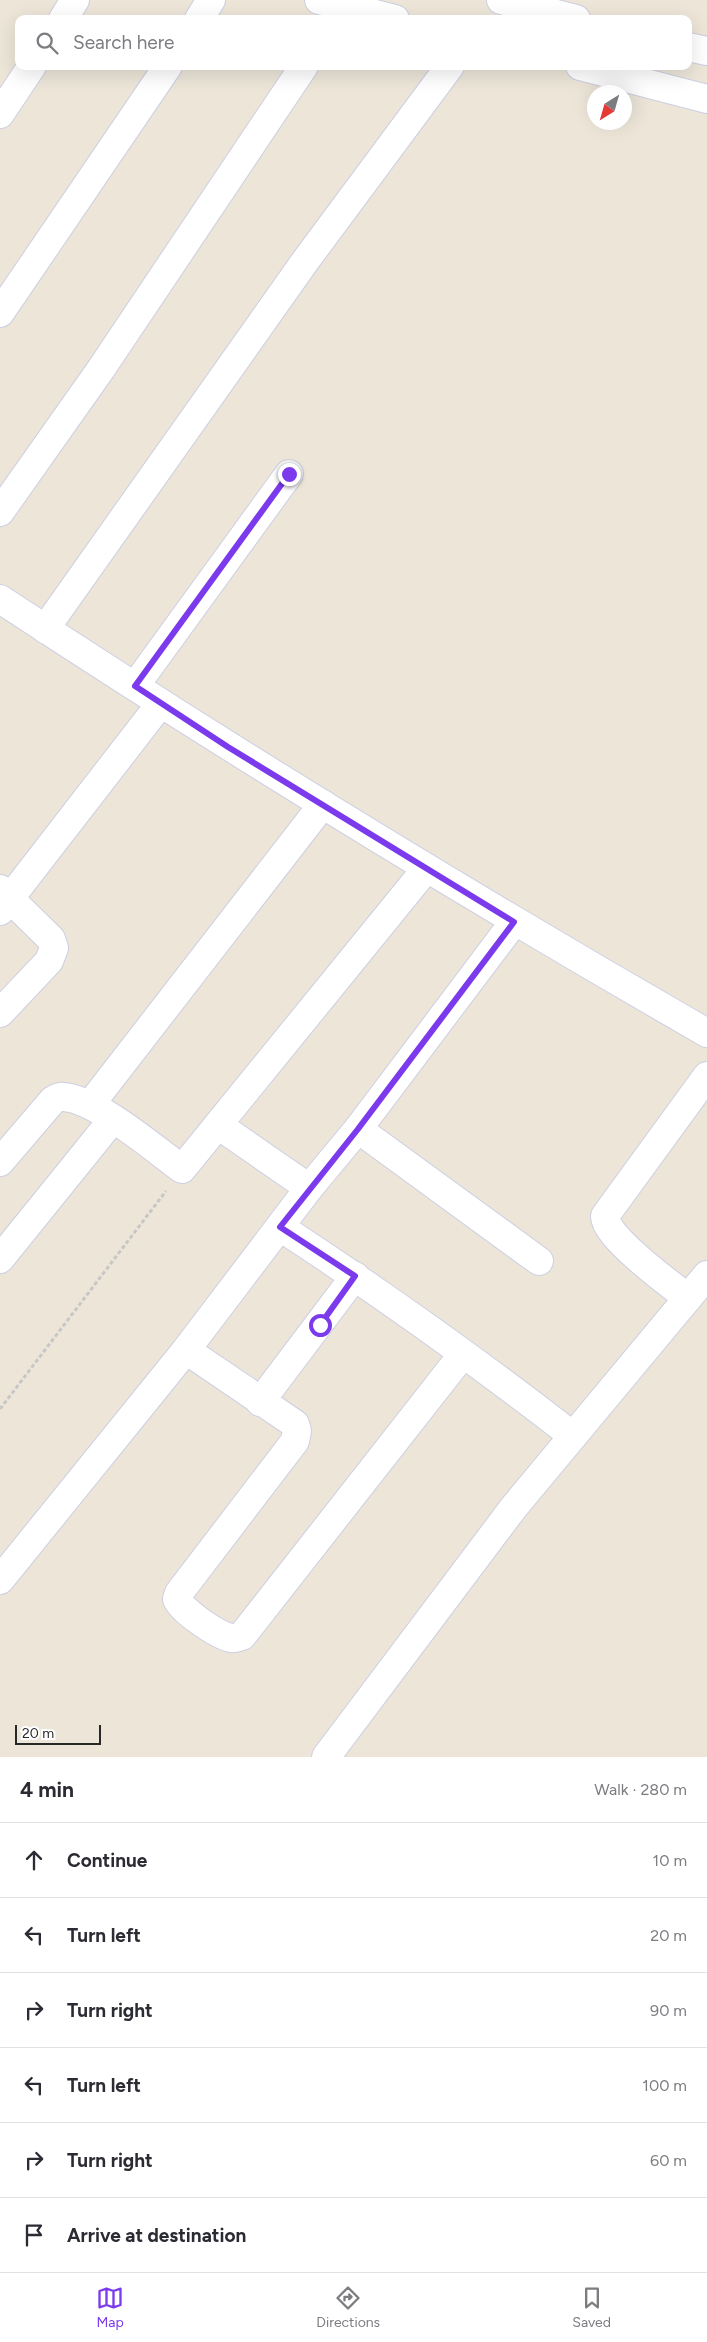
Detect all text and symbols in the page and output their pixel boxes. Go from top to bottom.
search box [15,15,692,70]
icon: search [33,29,61,57]
text: Search here [73,31,175,54]
north arrow [587,85,632,130]
route end [278,463,301,486]
route start [309,1314,332,1337]
scale bar [15,1722,101,1745]
text: 20 m [22,1725,54,1742]
text: 4 min [20,1777,74,1802]
text: Walk · 280 m [594,1780,687,1799]
icon: ahead [20,1846,48,1874]
text: Continue [67,1849,147,1872]
text: 10 m [653,1851,687,1870]
icon: left [20,1921,48,1949]
text: Turn left [67,1924,141,1947]
text: 20 m [650,1926,687,1945]
icon: right [20,1996,48,2024]
text: Turn right [67,1999,153,2022]
text: 90 m [650,2001,687,2020]
icon: left [20,2071,48,2099]
text: Turn left [67,2074,141,2097]
text: 100 m [642,2076,687,2095]
icon: right [20,2146,48,2174]
text: Turn right [67,2149,153,2172]
text: 60 m [650,2151,687,2170]
icon: arrive [20,2221,48,2249]
text: Arrive at destination [67,2224,246,2247]
tab: Map [96,2284,124,2331]
tab: Directions [316,2284,380,2331]
tab: Saved [572,2284,611,2331]

